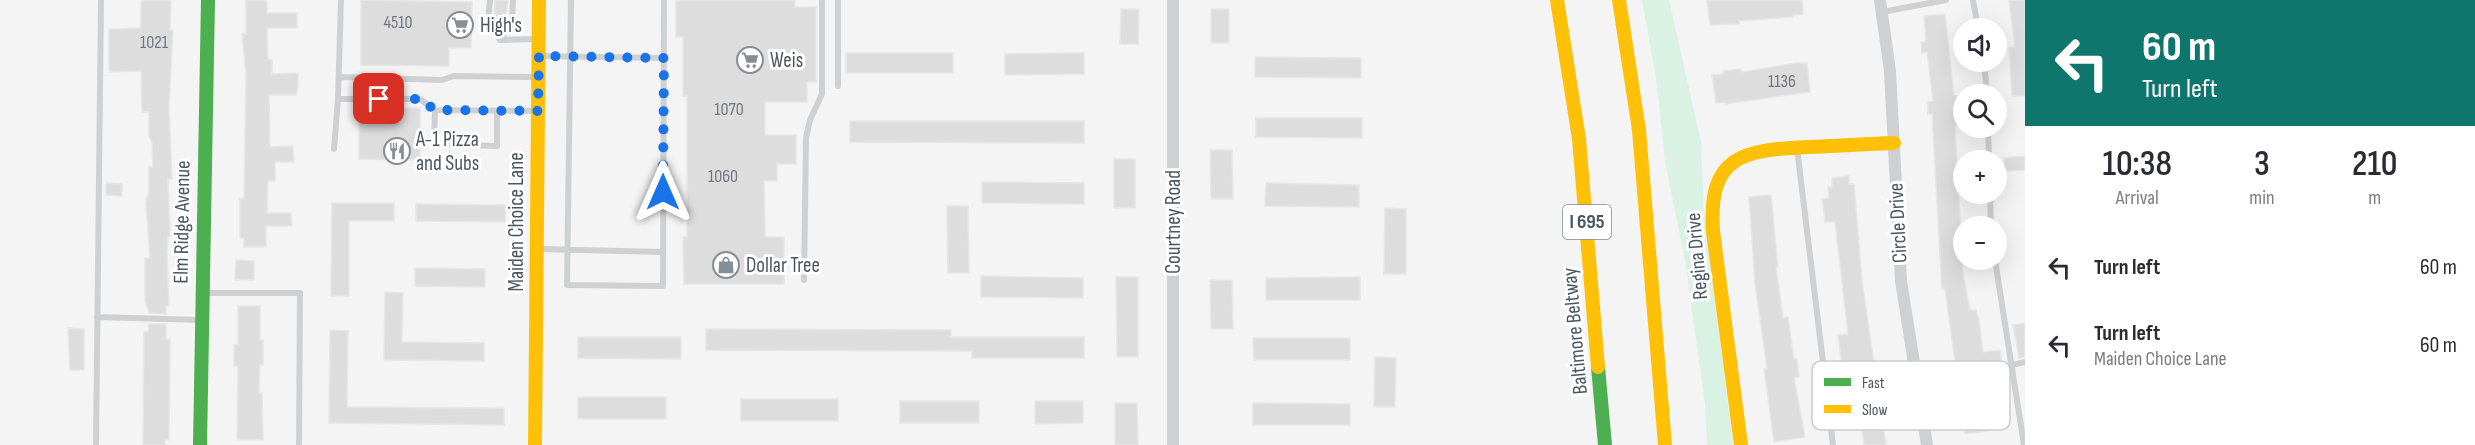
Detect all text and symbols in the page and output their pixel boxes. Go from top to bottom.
supermarket icon: High's [445,10,475,40]
house number: 4510 [383,12,413,33]
place label: High's [480,13,522,38]
map controls [1953,18,2007,270]
button: sound [1953,18,2007,72]
text: 60 m [2142,22,2216,73]
icon: left [2043,24,2121,102]
house number: 1021 [140,32,169,53]
supermarket icon: Weis [735,45,765,75]
place label: Weis [770,48,803,73]
house number: 1136 [1768,71,1796,92]
pin [353,73,404,124]
text: Turn left [2142,73,2218,105]
icon: arrive [362,82,395,115]
button: search [1953,84,2007,138]
house number: 1070 [714,99,744,120]
place label: A-1 Pizza and Subs [415,127,479,176]
restaurant icon: A-1 Pizza and Subs [382,136,412,166]
text: 10:38 [2102,143,2172,186]
text: 3 [2254,143,2270,186]
text: 210 [2352,143,2398,186]
button: + [1953,150,2007,204]
street label: Maiden Choice Lane [504,152,529,292]
street label: Elm Ridge Avenue [168,160,196,284]
position arrow [631,160,695,224]
house number: 1060 [708,166,738,187]
street label: Courtney Road [1161,170,1186,274]
street label: Circle Drive [1883,182,1913,264]
text: Arrival [2116,186,2159,210]
text: min [2249,186,2274,210]
text: m [2368,186,2381,210]
road number: I 695 [1563,205,1611,239]
street label: Regina Drive [1681,211,1713,301]
button: − [1953,216,2007,270]
shop icon: Dollar Tree [711,250,741,280]
icon: left [2043,251,2076,284]
place label: Dollar Tree [746,253,820,278]
text: Turn left [2094,254,2160,281]
text: 60 m [2420,254,2457,281]
street label: Baltimore Beltway [1557,267,1593,395]
text: Turn left [2094,320,2160,347]
icon: left [2043,329,2076,362]
text: 60 m [2420,332,2457,359]
text: Maiden Choice Lane [2094,347,2227,371]
legend [1812,361,2010,430]
text: Fast [1862,374,1885,393]
text: Slow [1862,401,1887,420]

